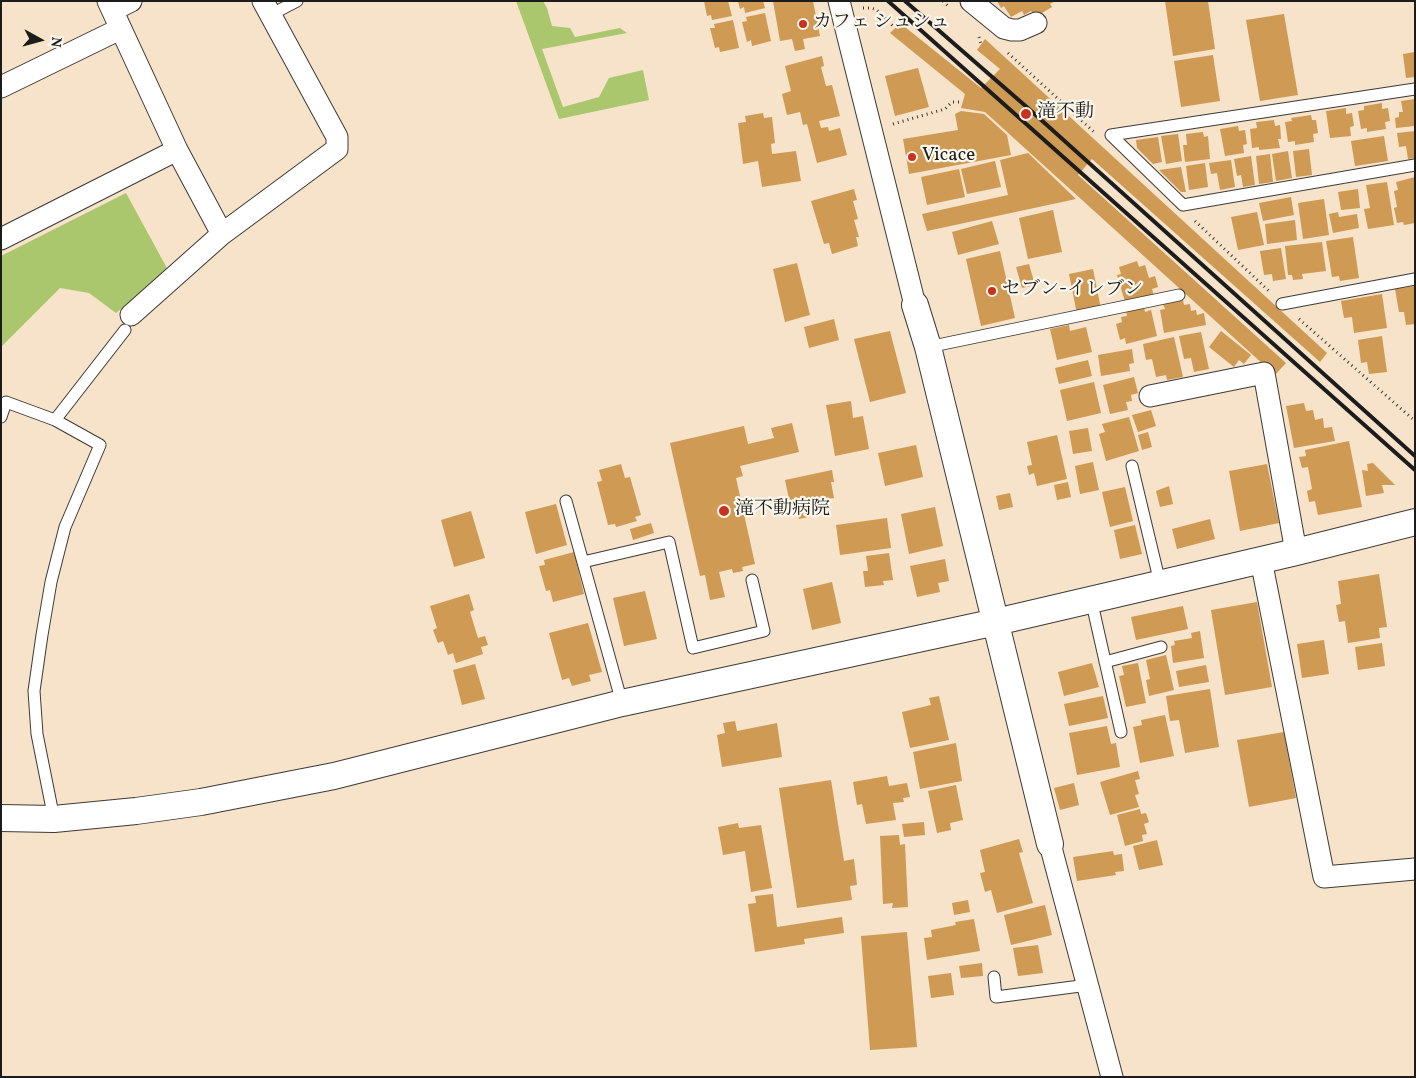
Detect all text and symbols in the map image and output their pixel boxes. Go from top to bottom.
place label: カフェ シュシュ [813,13,950,35]
north arrow [15,15,65,65]
marker: カフェ シュシュ [797,18,809,30]
text: N [45,36,65,48]
place label: 滝不動 [1037,103,1094,125]
marker: 滝不動 [1019,107,1033,121]
place label: Vicace [922,146,975,168]
marker: Vicace [906,151,918,163]
place label: セブン-イレブン [1002,280,1143,302]
marker: セブン-イレブン [986,285,998,297]
place label: 滝不動病院 [735,500,830,522]
marker: 滝不動病院 [717,504,731,518]

